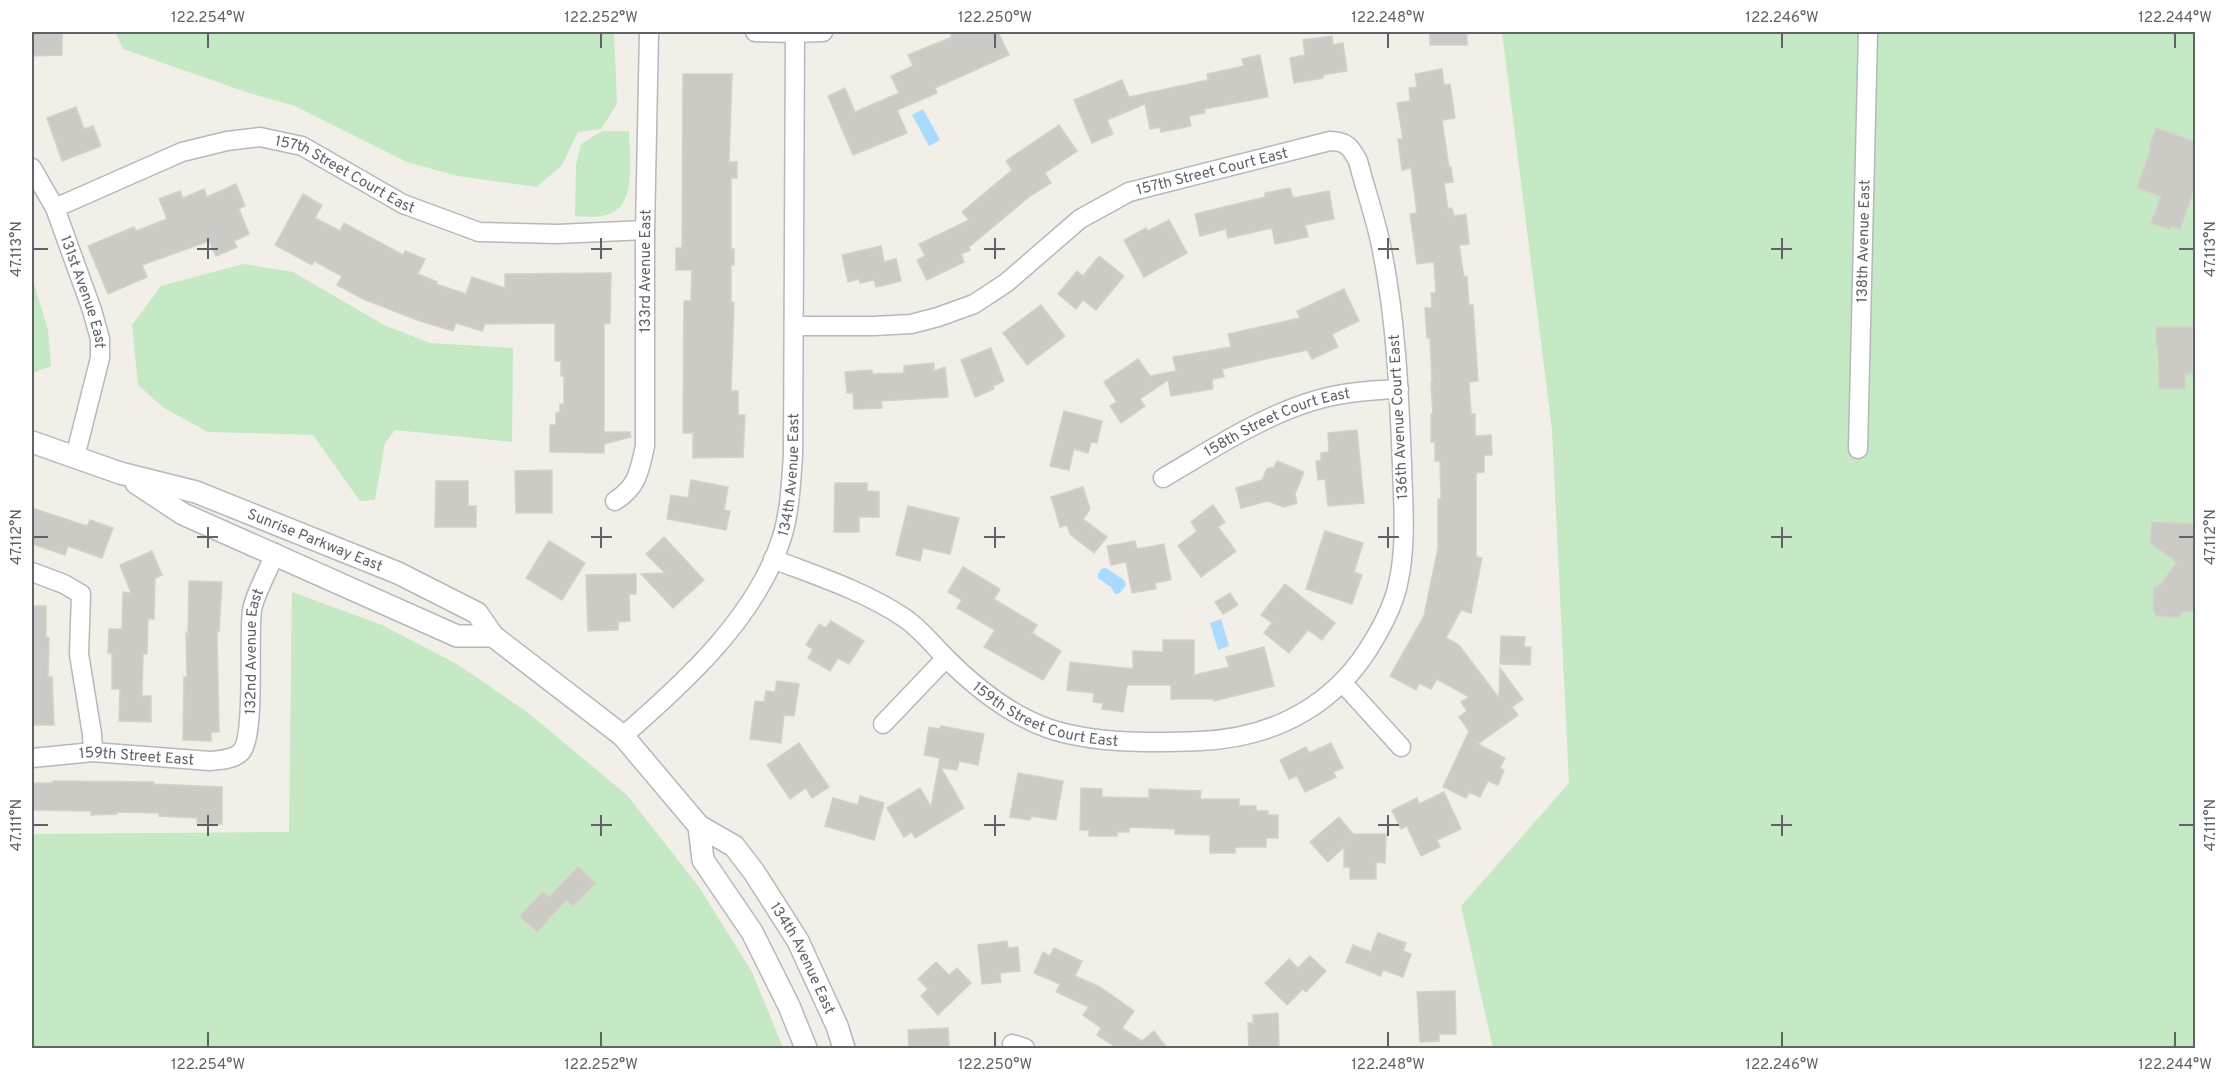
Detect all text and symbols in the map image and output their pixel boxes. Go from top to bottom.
text: 122.254°W [171,9,245,28]
text: 122.252°W [564,9,638,28]
text: 122.250°W [958,9,1032,28]
text: 122.248°W [1351,9,1425,28]
text: 122.246°W [1745,9,1819,28]
text: 122.244°W [2138,9,2212,28]
street label: 157th Street Court East [273,132,417,219]
street label: 157th Street Court East [1135,144,1290,200]
street label: 138th Avenue East [1854,179,1875,303]
street label: 133rd Avenue East [637,209,656,333]
text: 47.113°N [8,221,27,277]
text: 47.113°N [2202,221,2221,277]
street label: 131st Avenue East [55,233,108,349]
street label: 136th Avenue Court East [1386,334,1413,500]
street label: 158th Street Court East [1201,385,1351,462]
street label: 134th Avenue East [775,413,804,539]
street label: Sunrise Parkway East [244,505,385,577]
text: 47.112°N [8,509,27,565]
text: 47.112°N [2202,509,2221,565]
street label: 132nd Avenue East [242,586,269,715]
street label: 159th Street Court East [968,678,1119,752]
street label: 159th Street East [78,744,195,771]
text: 47.111°N [8,799,27,851]
text: 47.111°N [2202,799,2221,851]
street label: 134th Avenue East [765,899,838,1018]
text: 122.254°W [171,1056,245,1075]
text: 122.252°W [564,1056,638,1075]
text: 122.250°W [958,1056,1032,1075]
text: 122.248°W [1351,1056,1425,1075]
text: 122.246°W [1745,1056,1819,1075]
text: 122.244°W [2138,1056,2212,1075]

